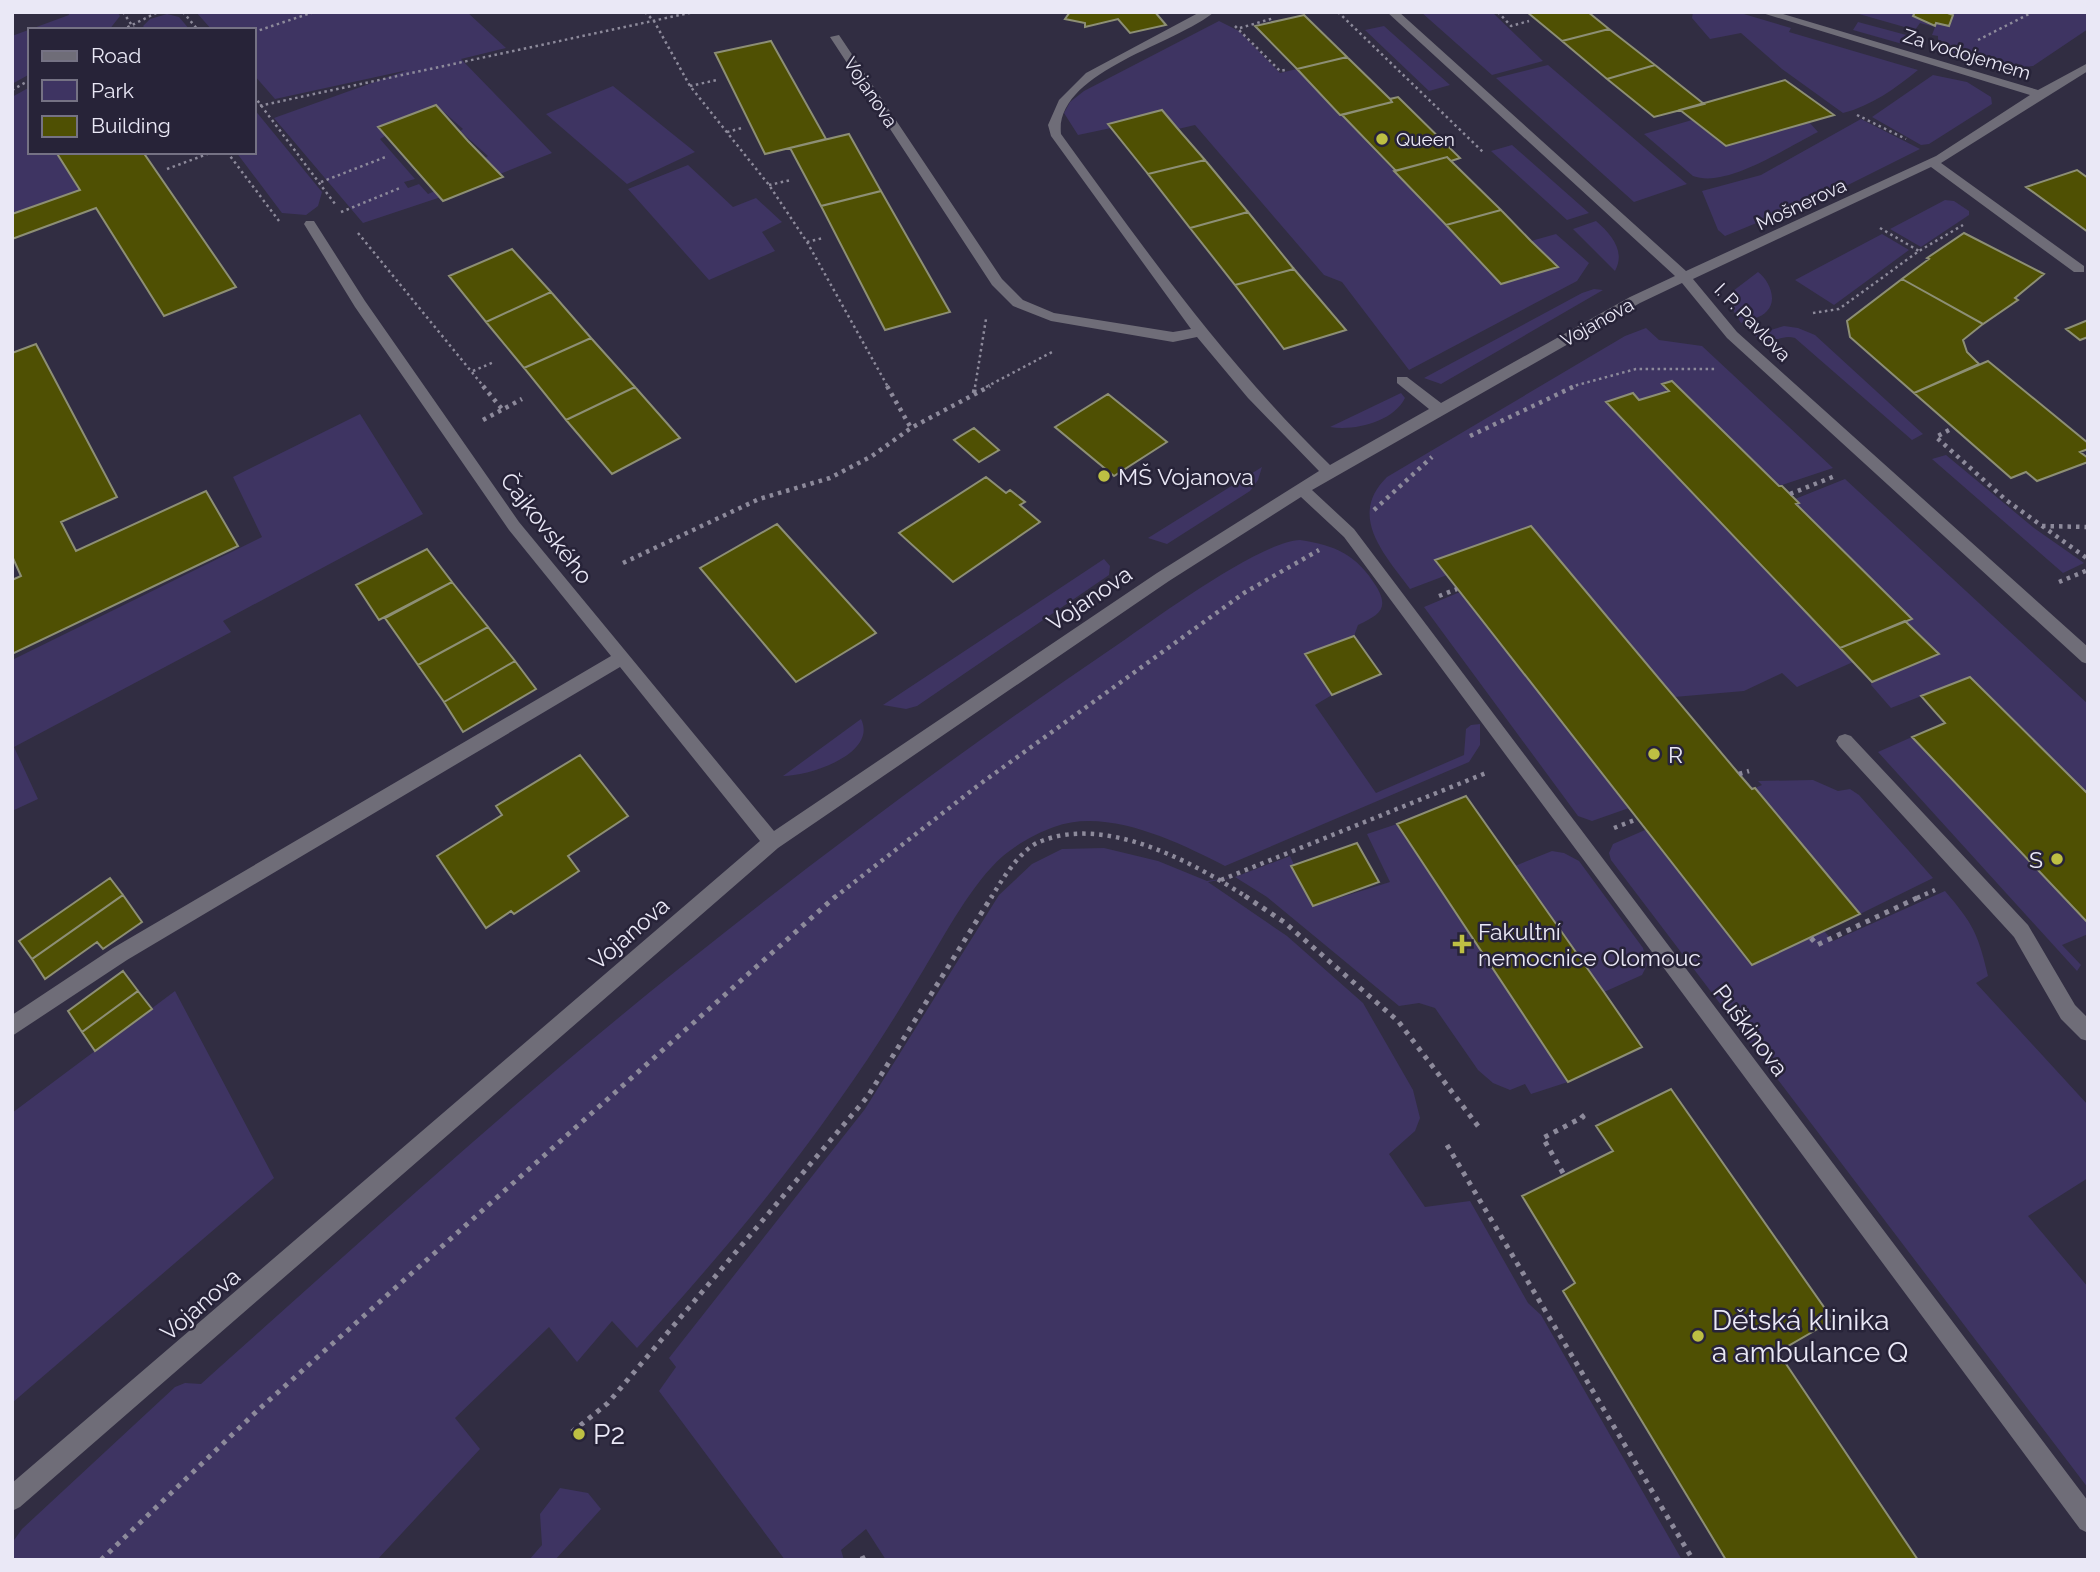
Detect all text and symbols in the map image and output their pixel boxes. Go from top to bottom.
street label: Za vodojemem [1900,24,2034,84]
legend [28,28,256,154]
text: Road [91,43,141,68]
street label: Vojanova [840,53,902,131]
text: Park [91,78,134,103]
text: Building [91,113,171,138]
place label: Queen [1396,128,1455,150]
marker: Queen [1374,131,1390,147]
street label: Mošnerova [1752,174,1850,234]
street label: I. P. Pavlova [1710,278,1796,366]
street label: Vojanova [1557,293,1637,351]
place label: MŠ Vojanova [1118,463,1254,490]
street label: Čajkovského [495,467,599,589]
marker: MŠ Vojanova [1096,468,1112,484]
street label: Vojanova [1041,560,1137,636]
place label: R [1668,741,1683,768]
marker: R [1646,746,1662,762]
place label: S [2029,846,2043,873]
marker: S [2049,851,2065,867]
street label: Vojanova [584,891,674,975]
place label: Fakultní nemocnice Olomouc [1478,918,1701,971]
marker: Fakultní nemocnice Olomouc [1452,934,1472,954]
street label: Puškinova [1708,979,1794,1081]
street label: Vojanova [155,1262,245,1346]
place label: Dětská klinika a ambulance Q [1712,1304,1908,1369]
marker: Dětská klinika a ambulance Q [1690,1328,1706,1344]
place label: P2 [593,1418,625,1451]
marker: P2 [571,1426,587,1442]

